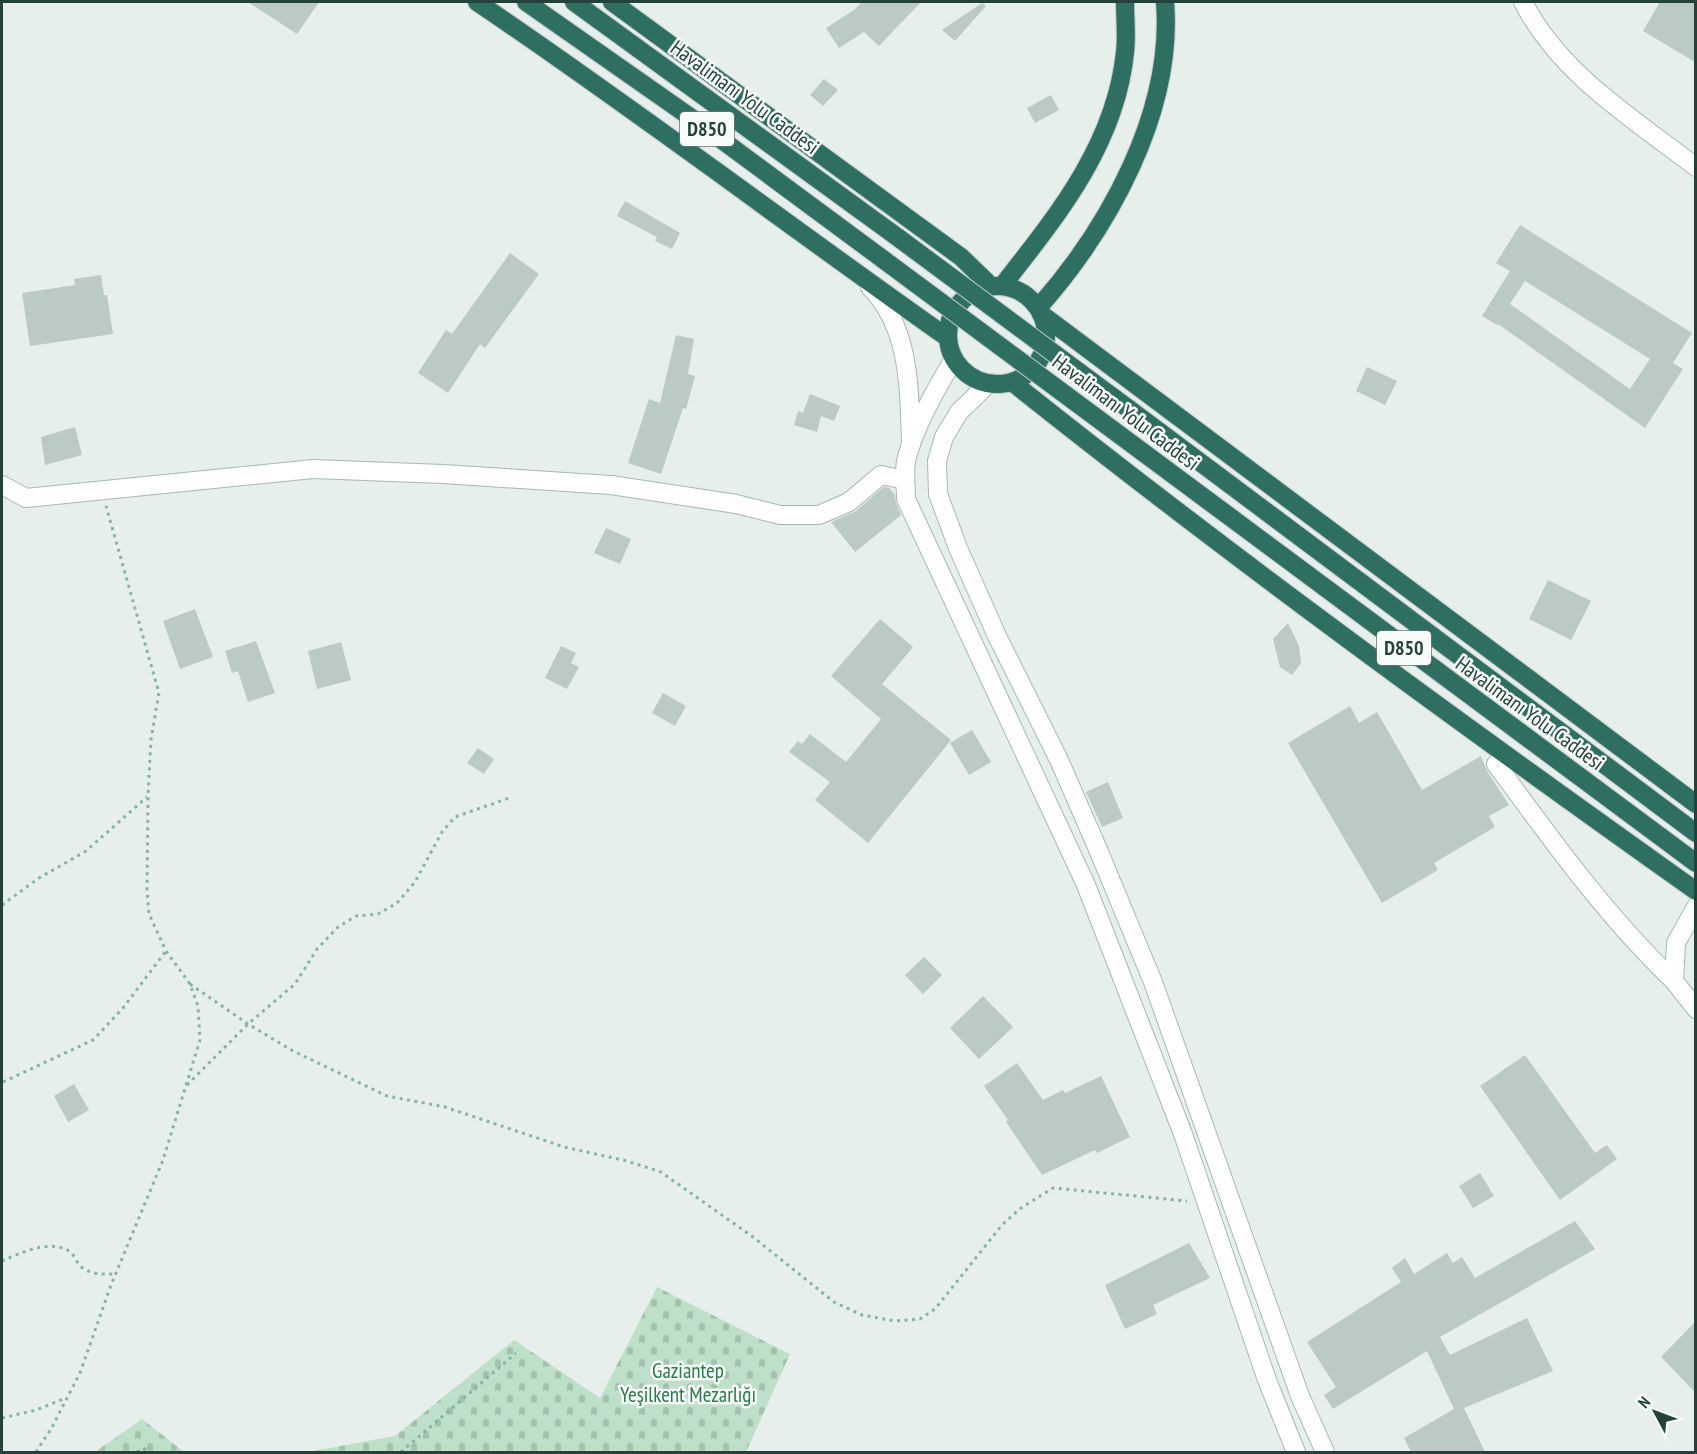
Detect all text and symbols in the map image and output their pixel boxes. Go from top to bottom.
street label: Havalimanı Yolu Caddesi [665,34,825,160]
road number: D850 [680,112,734,146]
street label: Havalimanı Yolu Caddesi [1047,348,1205,476]
road number: D850 [1377,631,1431,665]
street label: Havalimanı Yolu Caddesi [1450,650,1610,776]
park label: Gaziantep Yeşilkent Mezarlığı [620,1357,756,1408]
north arrow [1625,1382,1685,1442]
text: N [1633,1392,1654,1412]

